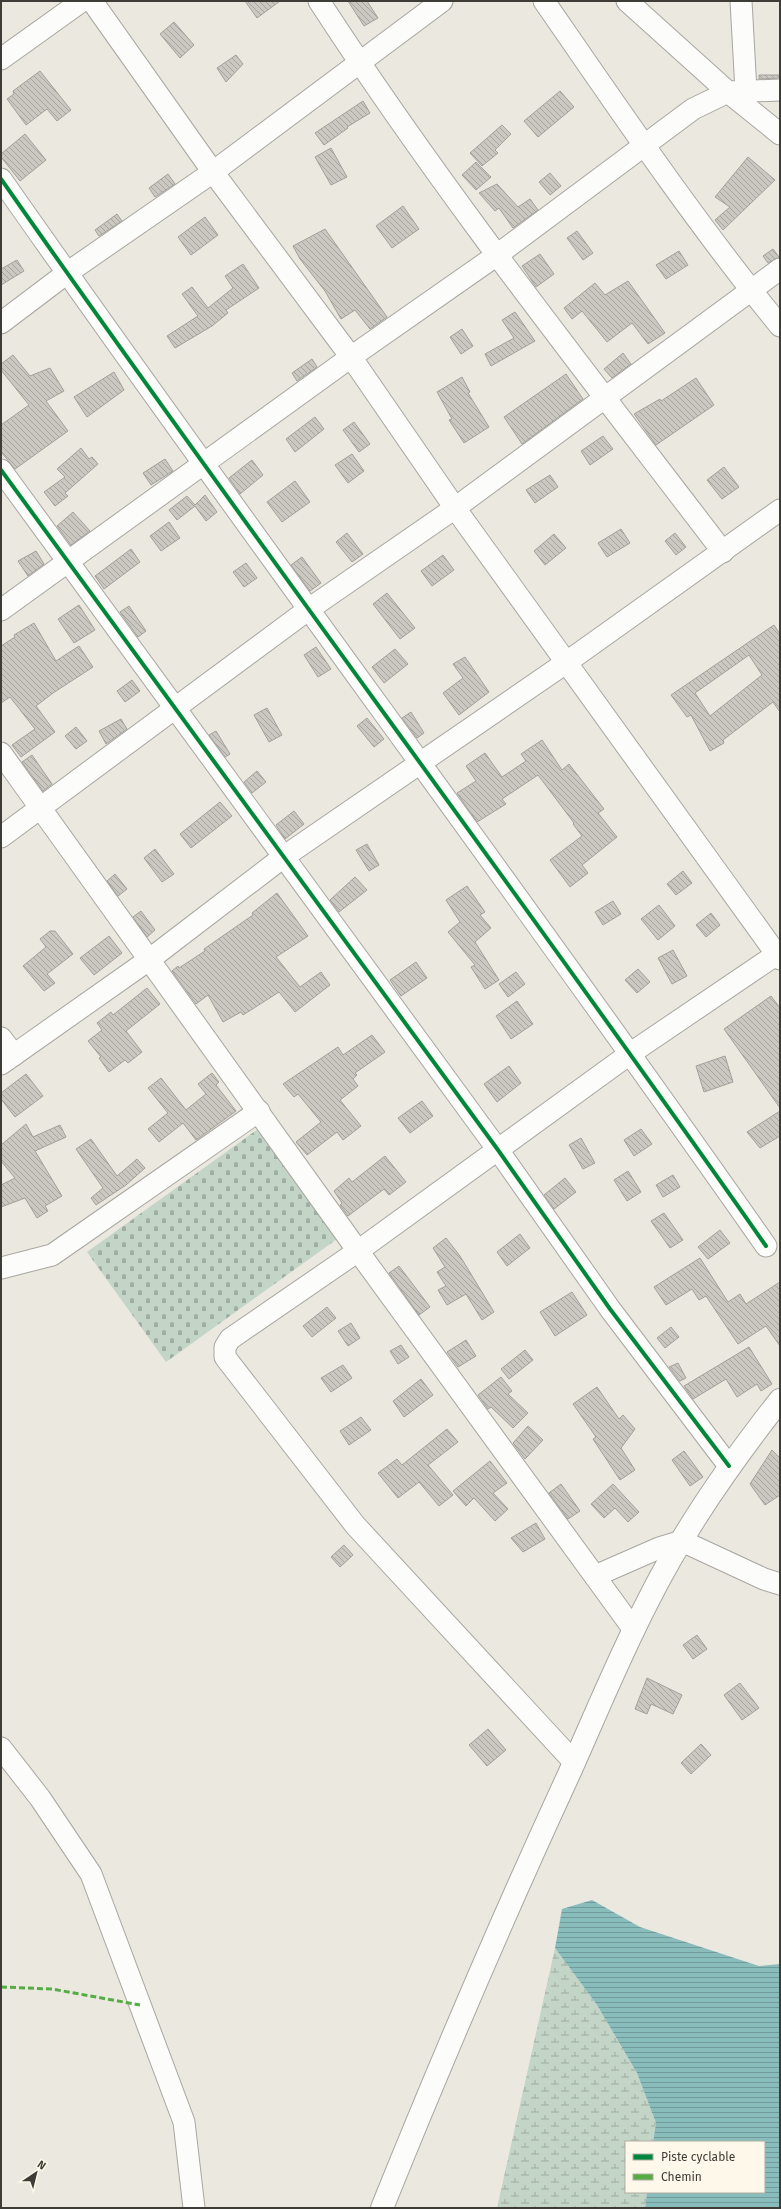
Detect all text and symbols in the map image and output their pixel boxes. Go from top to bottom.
legend [625,2141,765,2193]
text: Piste cyclable [661,2150,735,2164]
north arrow [16,2153,56,2193]
text: N [35,2158,48,2173]
text: Chemin [661,2170,702,2184]

